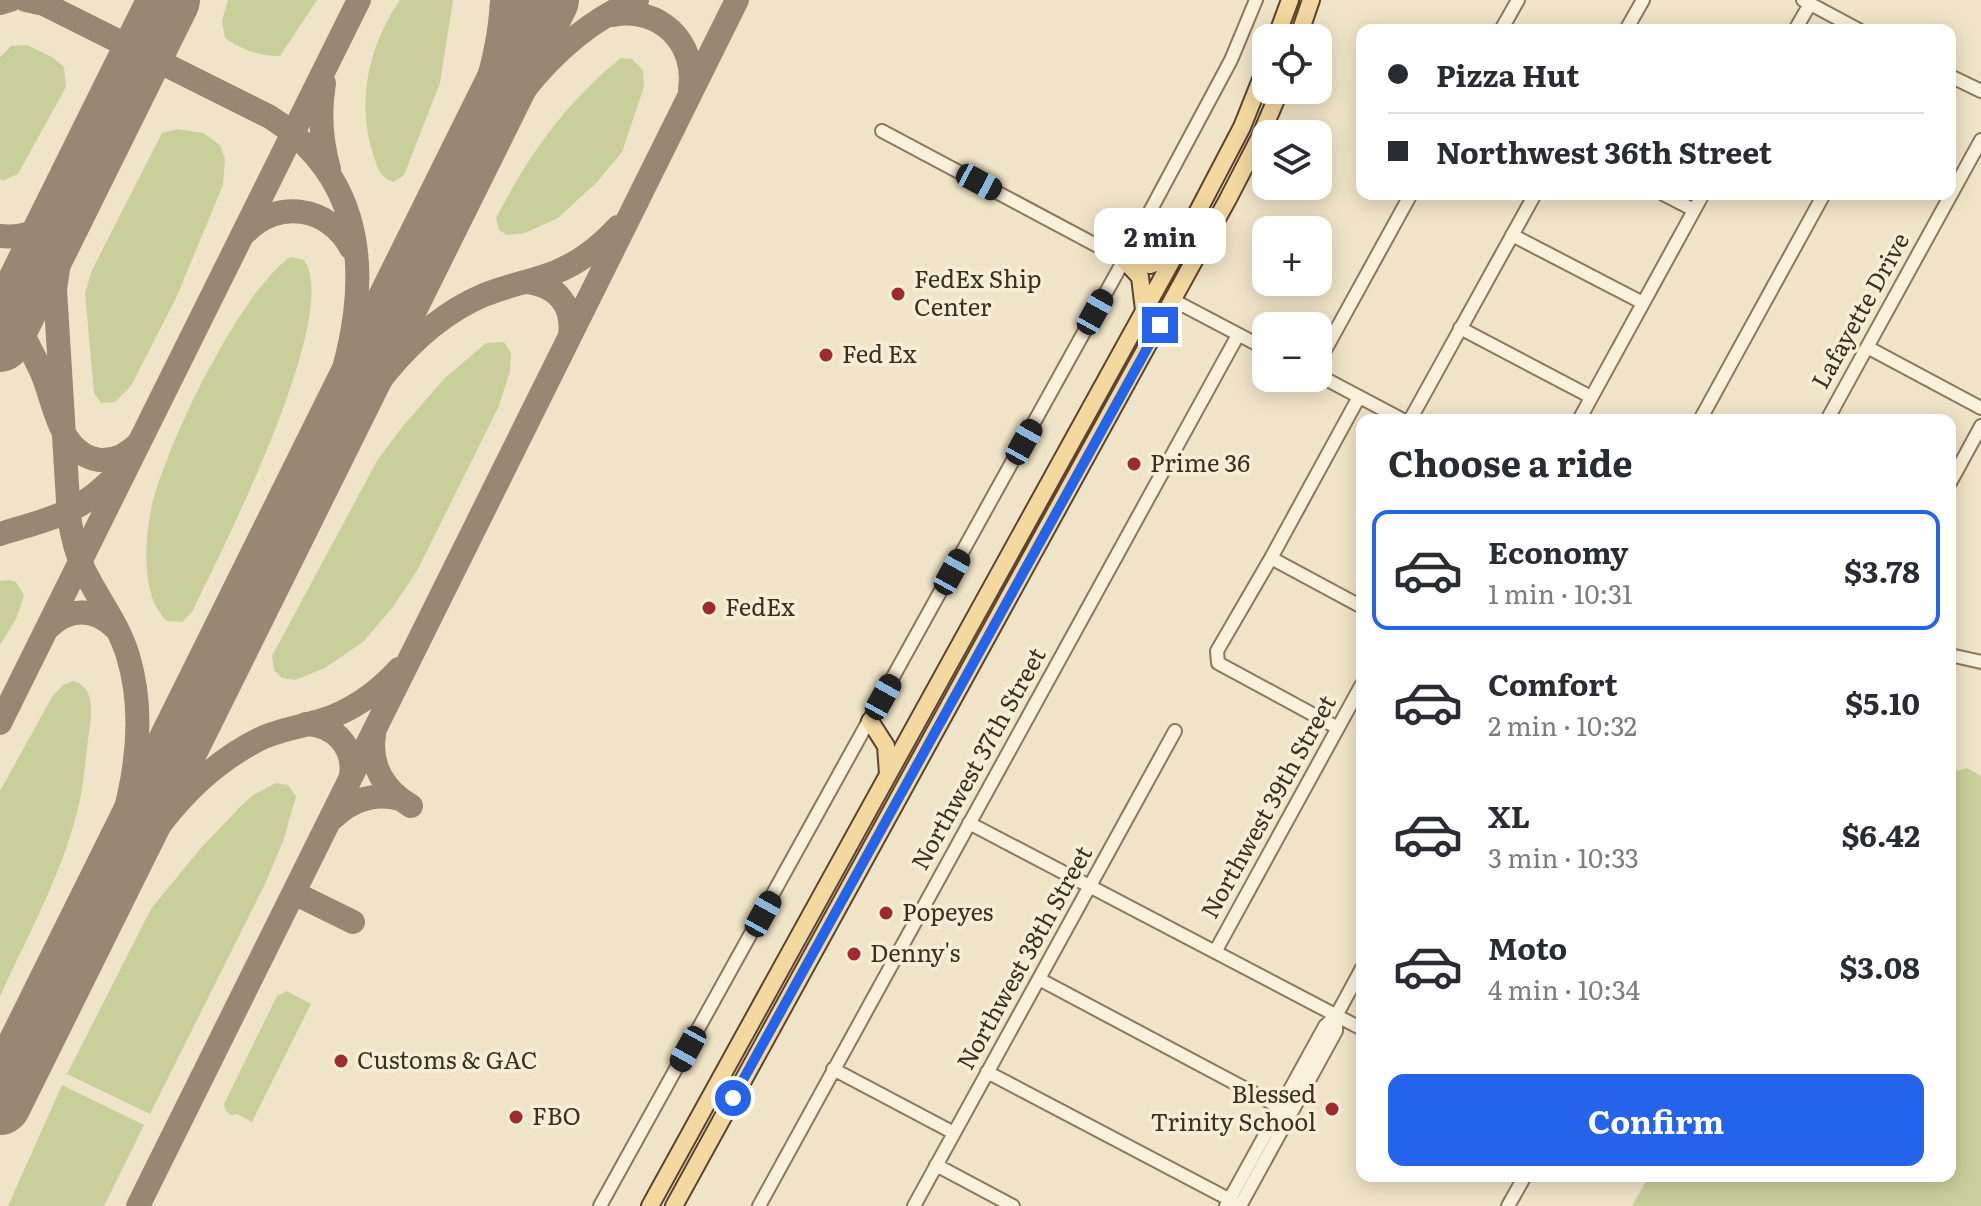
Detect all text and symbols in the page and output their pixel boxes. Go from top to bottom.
map controls [1252,24,1332,392]
button: locate [1252,24,1332,104]
text: Pizza Hut [1436,52,1579,96]
button: layers [1252,120,1332,200]
text: Northwest 36th Street [1436,129,1772,173]
car [952,160,1006,204]
callout: 2 min [1094,209,1226,265]
text: 2 min [1124,216,1196,255]
button: + [1252,216,1332,296]
street label: Lafayette Drive [1801,225,1916,394]
place label: FedEx Ship Center [914,260,1042,323]
marker: FedEx Ship Center [889,285,907,303]
car [1073,285,1117,339]
route end [1142,307,1178,343]
button: − [1252,312,1332,392]
place label: Fed Ex [842,335,917,370]
marker: Fed Ex [817,346,835,364]
car [1002,415,1046,469]
text: Choose a ride [1388,435,1633,488]
place label: Prime 36 [1150,444,1250,479]
marker: Prime 36 [1125,455,1143,473]
text: Economy [1488,529,1628,573]
icon: car [1392,534,1464,606]
car [930,545,974,599]
text: $3.78 [1844,548,1920,592]
text: 1 min · 10:31 [1488,573,1633,612]
place label: FedEx [725,588,795,623]
marker: FedEx [700,599,718,617]
street label: Northwest 37th Street [901,640,1053,875]
text: Comfort [1488,661,1618,705]
icon: car [1392,666,1464,738]
car [861,670,905,724]
text: $5.10 [1845,680,1920,724]
street label: Northwest 39th Street [1191,687,1343,924]
text: 2 min · 10:32 [1488,705,1637,744]
text: XL [1488,793,1530,837]
icon: car [1392,798,1464,870]
text: $6.42 [1841,812,1920,856]
text: 3 min · 10:33 [1488,837,1639,876]
street label: Northwest 38th Street [947,838,1099,1075]
car [741,887,785,941]
place label: Popeyes [902,893,993,928]
marker: Popeyes [877,904,895,922]
text: Moto [1488,925,1567,969]
icon: car [1392,930,1464,1002]
place label: Denny's [870,934,961,969]
text: $3.08 [1839,944,1920,988]
marker: Denny's [845,945,863,963]
text: 4 min · 10:34 [1488,969,1640,1008]
car [666,1022,710,1076]
place label: Customs & GAC [357,1041,538,1076]
marker: Customs & GAC [332,1052,350,1070]
button: Confirm [1388,1074,1924,1166]
place label: Blessed Trinity School [1150,1075,1316,1138]
route start [715,1080,751,1116]
place label: FBO [532,1097,581,1132]
marker: Blessed Trinity School [1323,1100,1341,1118]
marker: FBO [507,1108,525,1126]

